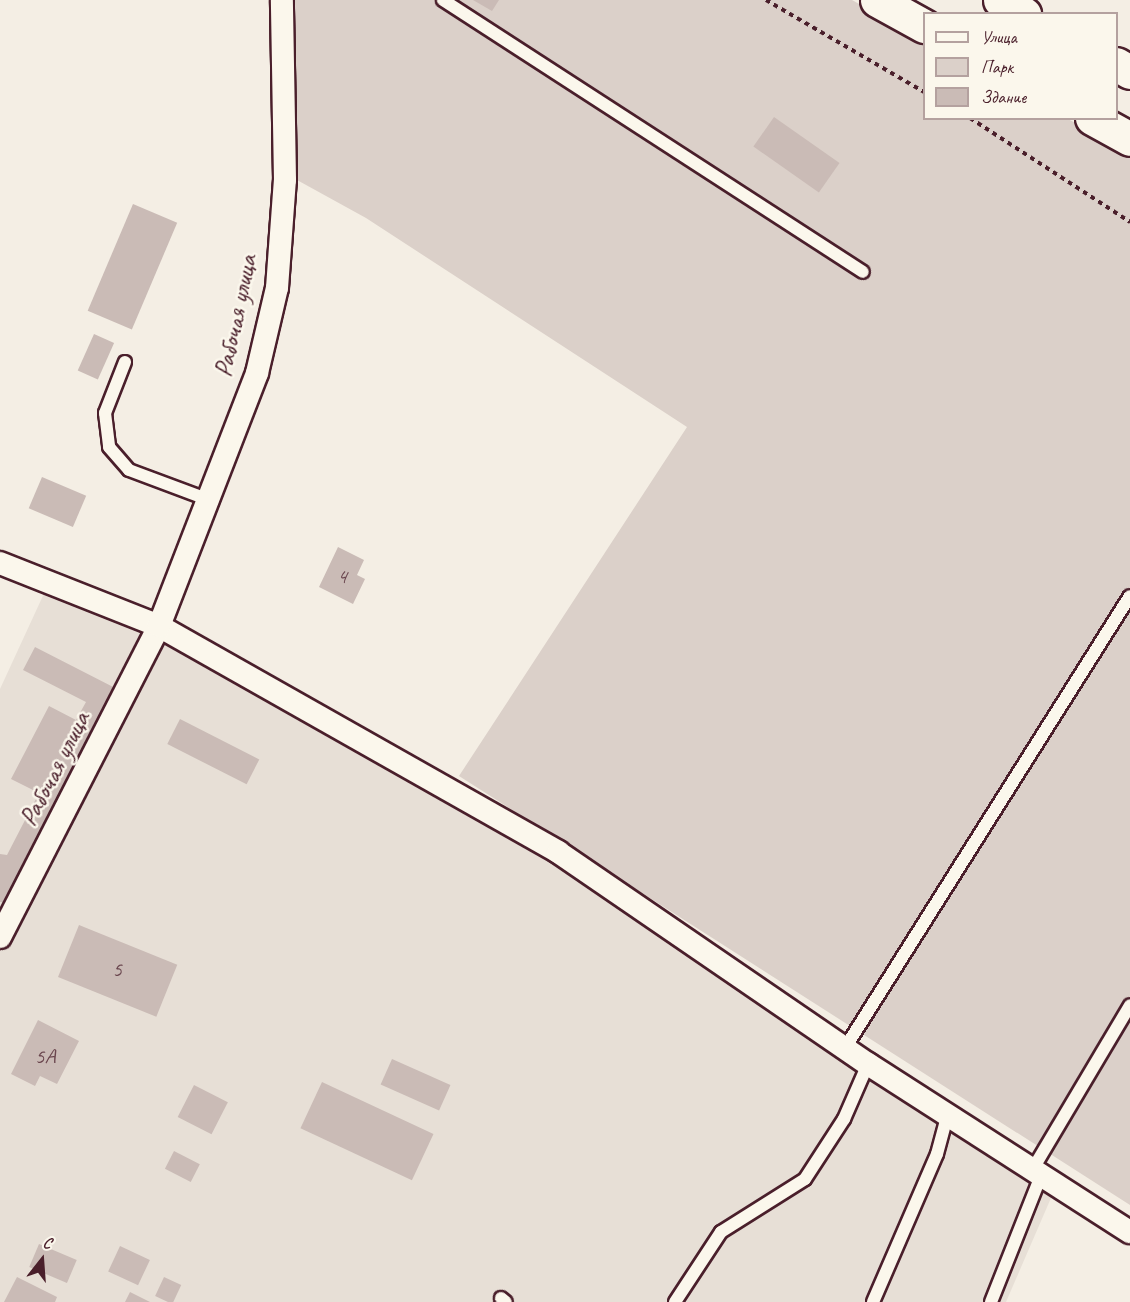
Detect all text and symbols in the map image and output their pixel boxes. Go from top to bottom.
legend [923,12,1118,120]
text: Улица [981,26,1017,48]
text: Парк [981,56,1013,78]
text: Здание [981,86,1026,108]
street label: Рабочая улица [208,251,264,381]
house number: 4 [337,564,347,590]
street label: Рабочая улица [13,706,97,832]
house number: 5 [112,957,122,983]
house number: 5А [35,1044,55,1070]
north arrow [12,1230,72,1290]
text: С [41,1232,54,1253]

